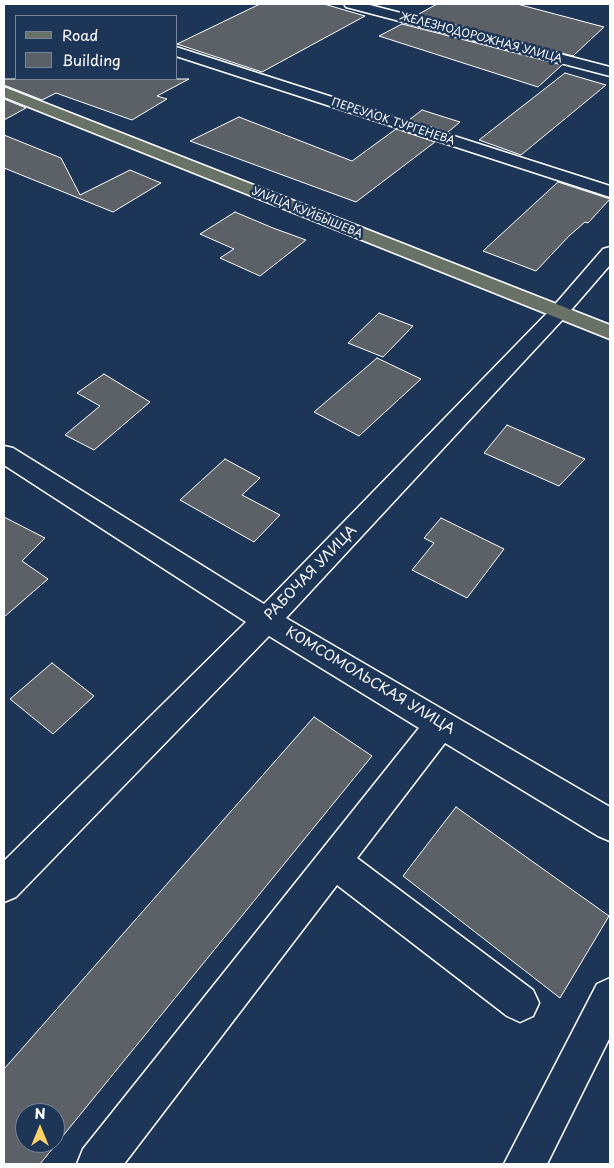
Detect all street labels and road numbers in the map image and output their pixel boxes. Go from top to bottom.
street label: ЖЕЛЕЗНОДОРОЖНАЯ УЛИЦА [398,10,564,66]
street label: ПЕРЕУЛОК ТУРГЕНЕВА [330,96,456,148]
street label: УЛИЦА КУЙБЫШЕВА [250,185,364,241]
street label: РАБОЧАЯ УЛИЦА [262,522,360,624]
street label: КОМСОМОЛЬСКАЯ УЛИЦА [282,624,458,738]

